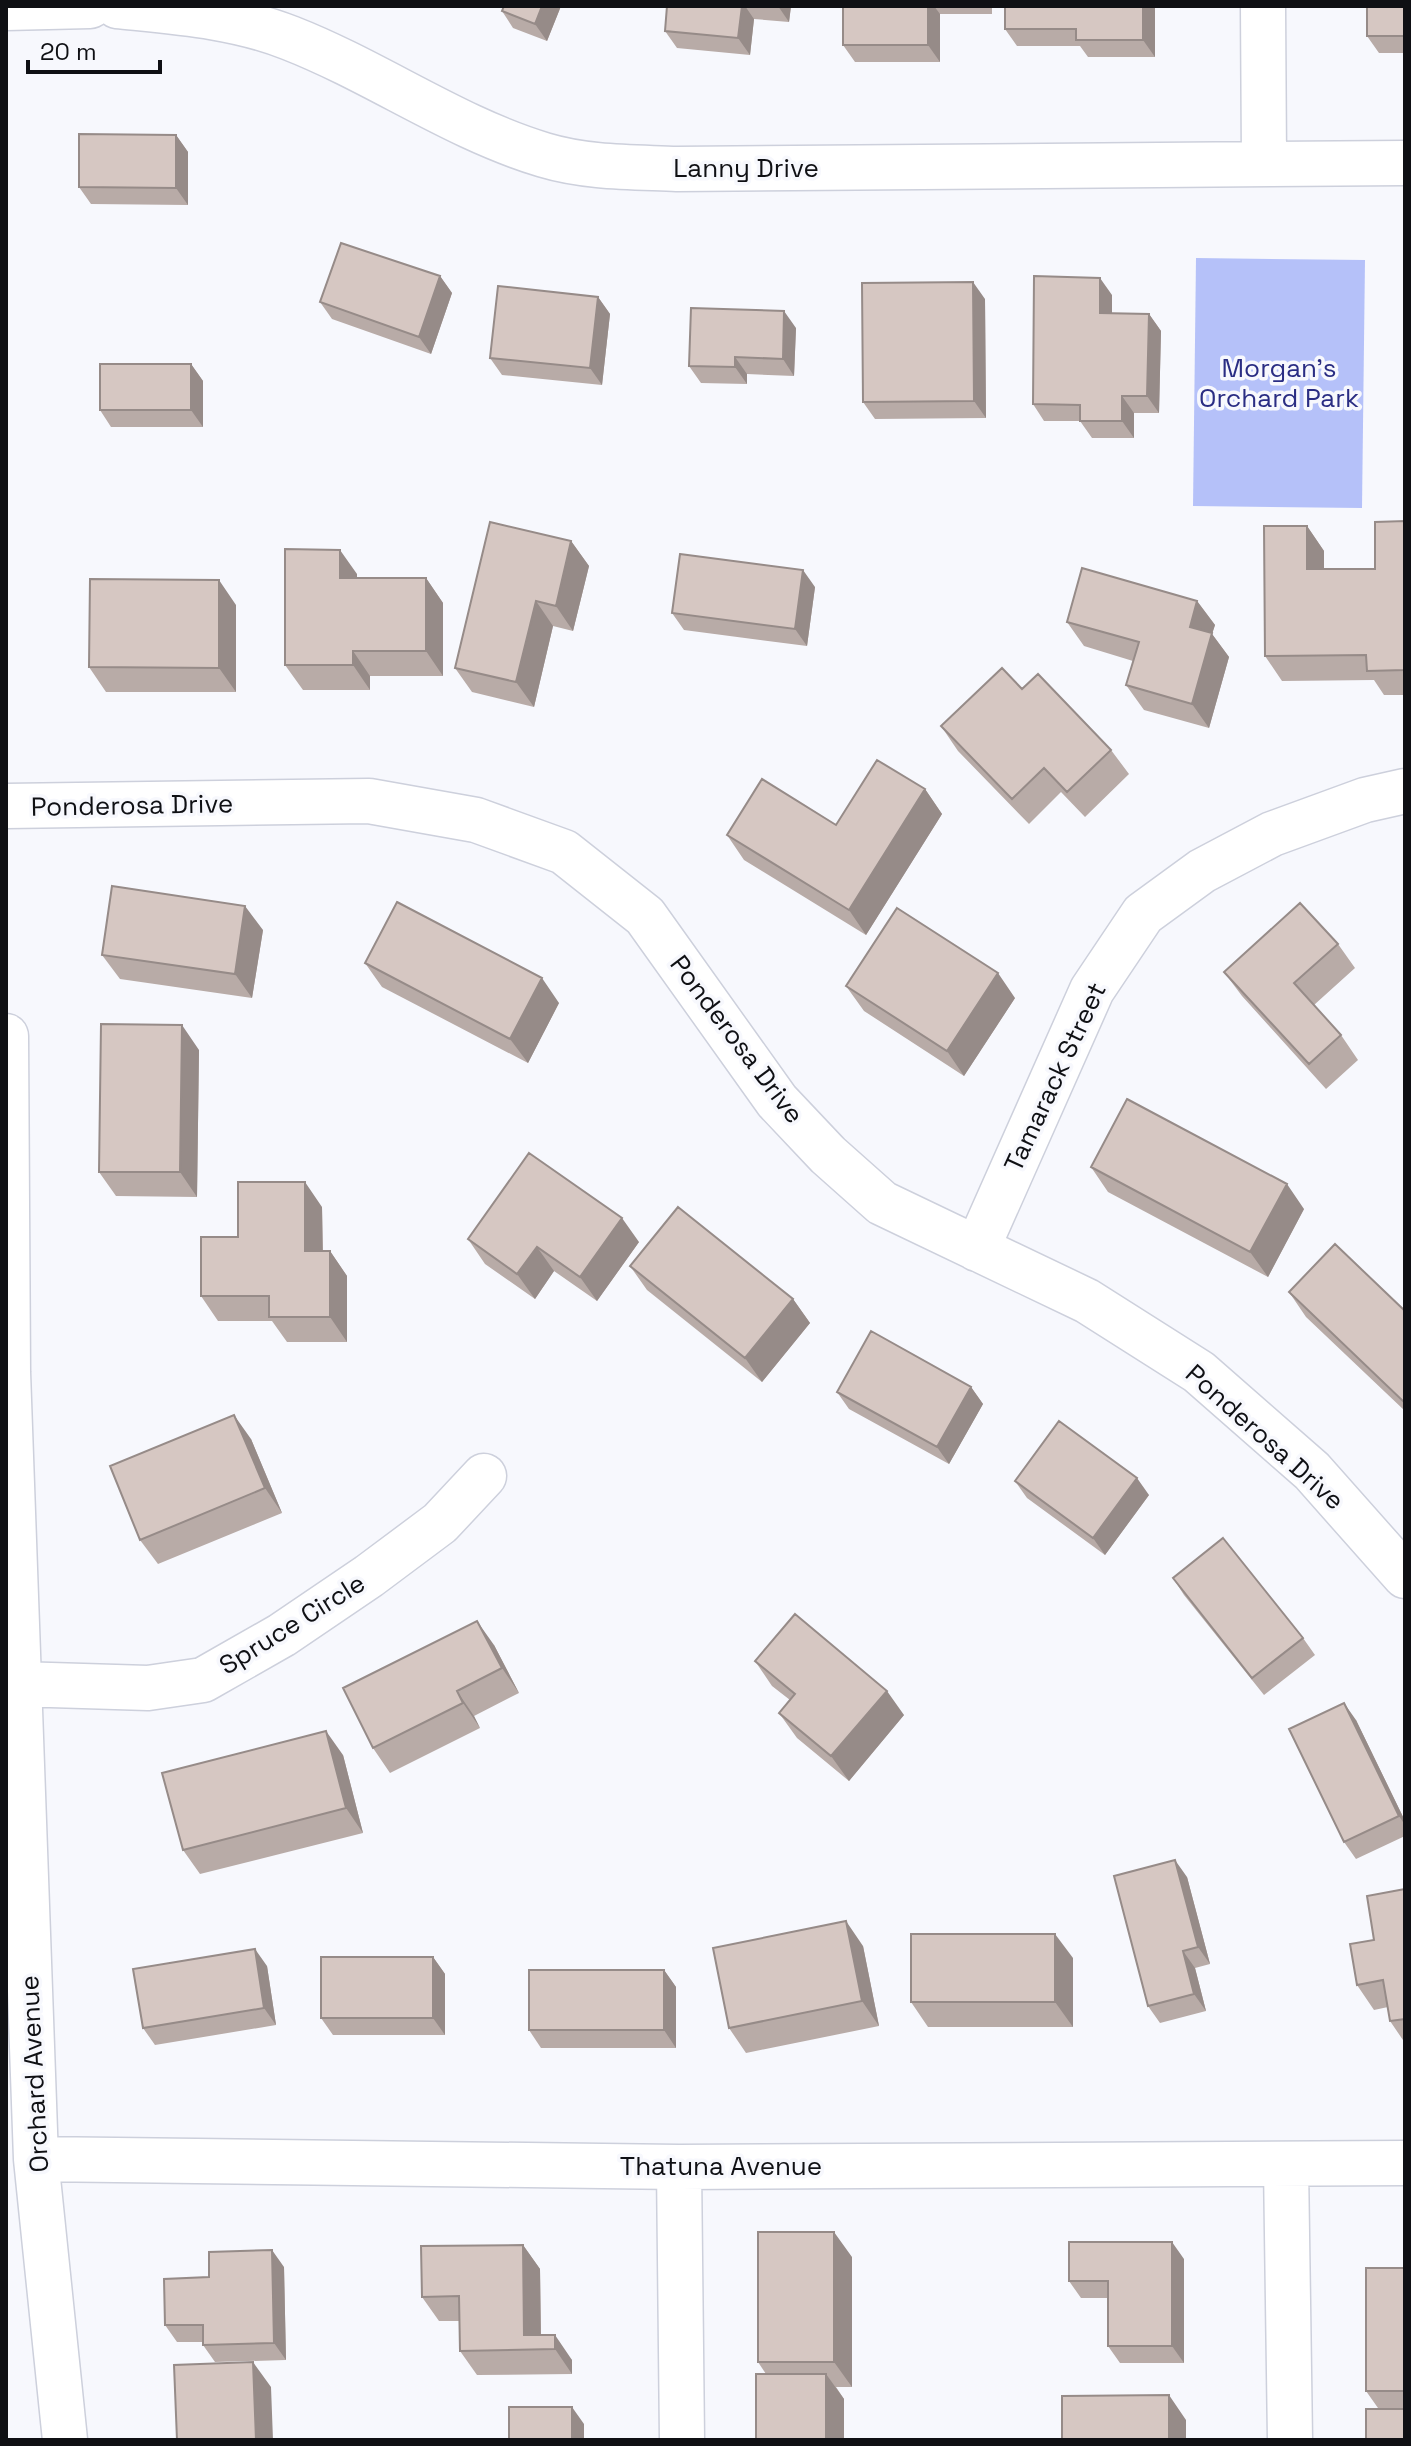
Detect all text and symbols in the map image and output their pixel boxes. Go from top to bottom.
scale bar [28,24,160,74]
text: 20 m [40,36,97,67]
street label: Lanny Drive [673,151,819,185]
park label: Morgan's Orchard Park [1199,351,1359,415]
street label: Ponderosa Drive [31,786,233,824]
street label: Ponderosa Drive [663,948,811,1130]
street label: Tamarack Street [996,977,1114,1177]
street label: Ponderosa Drive [1178,1357,1352,1517]
street label: Spruce Circle [213,1566,371,1682]
street label: Orchard Avenue [12,1975,56,2173]
street label: Thatuna Avenue [620,2149,822,2183]

